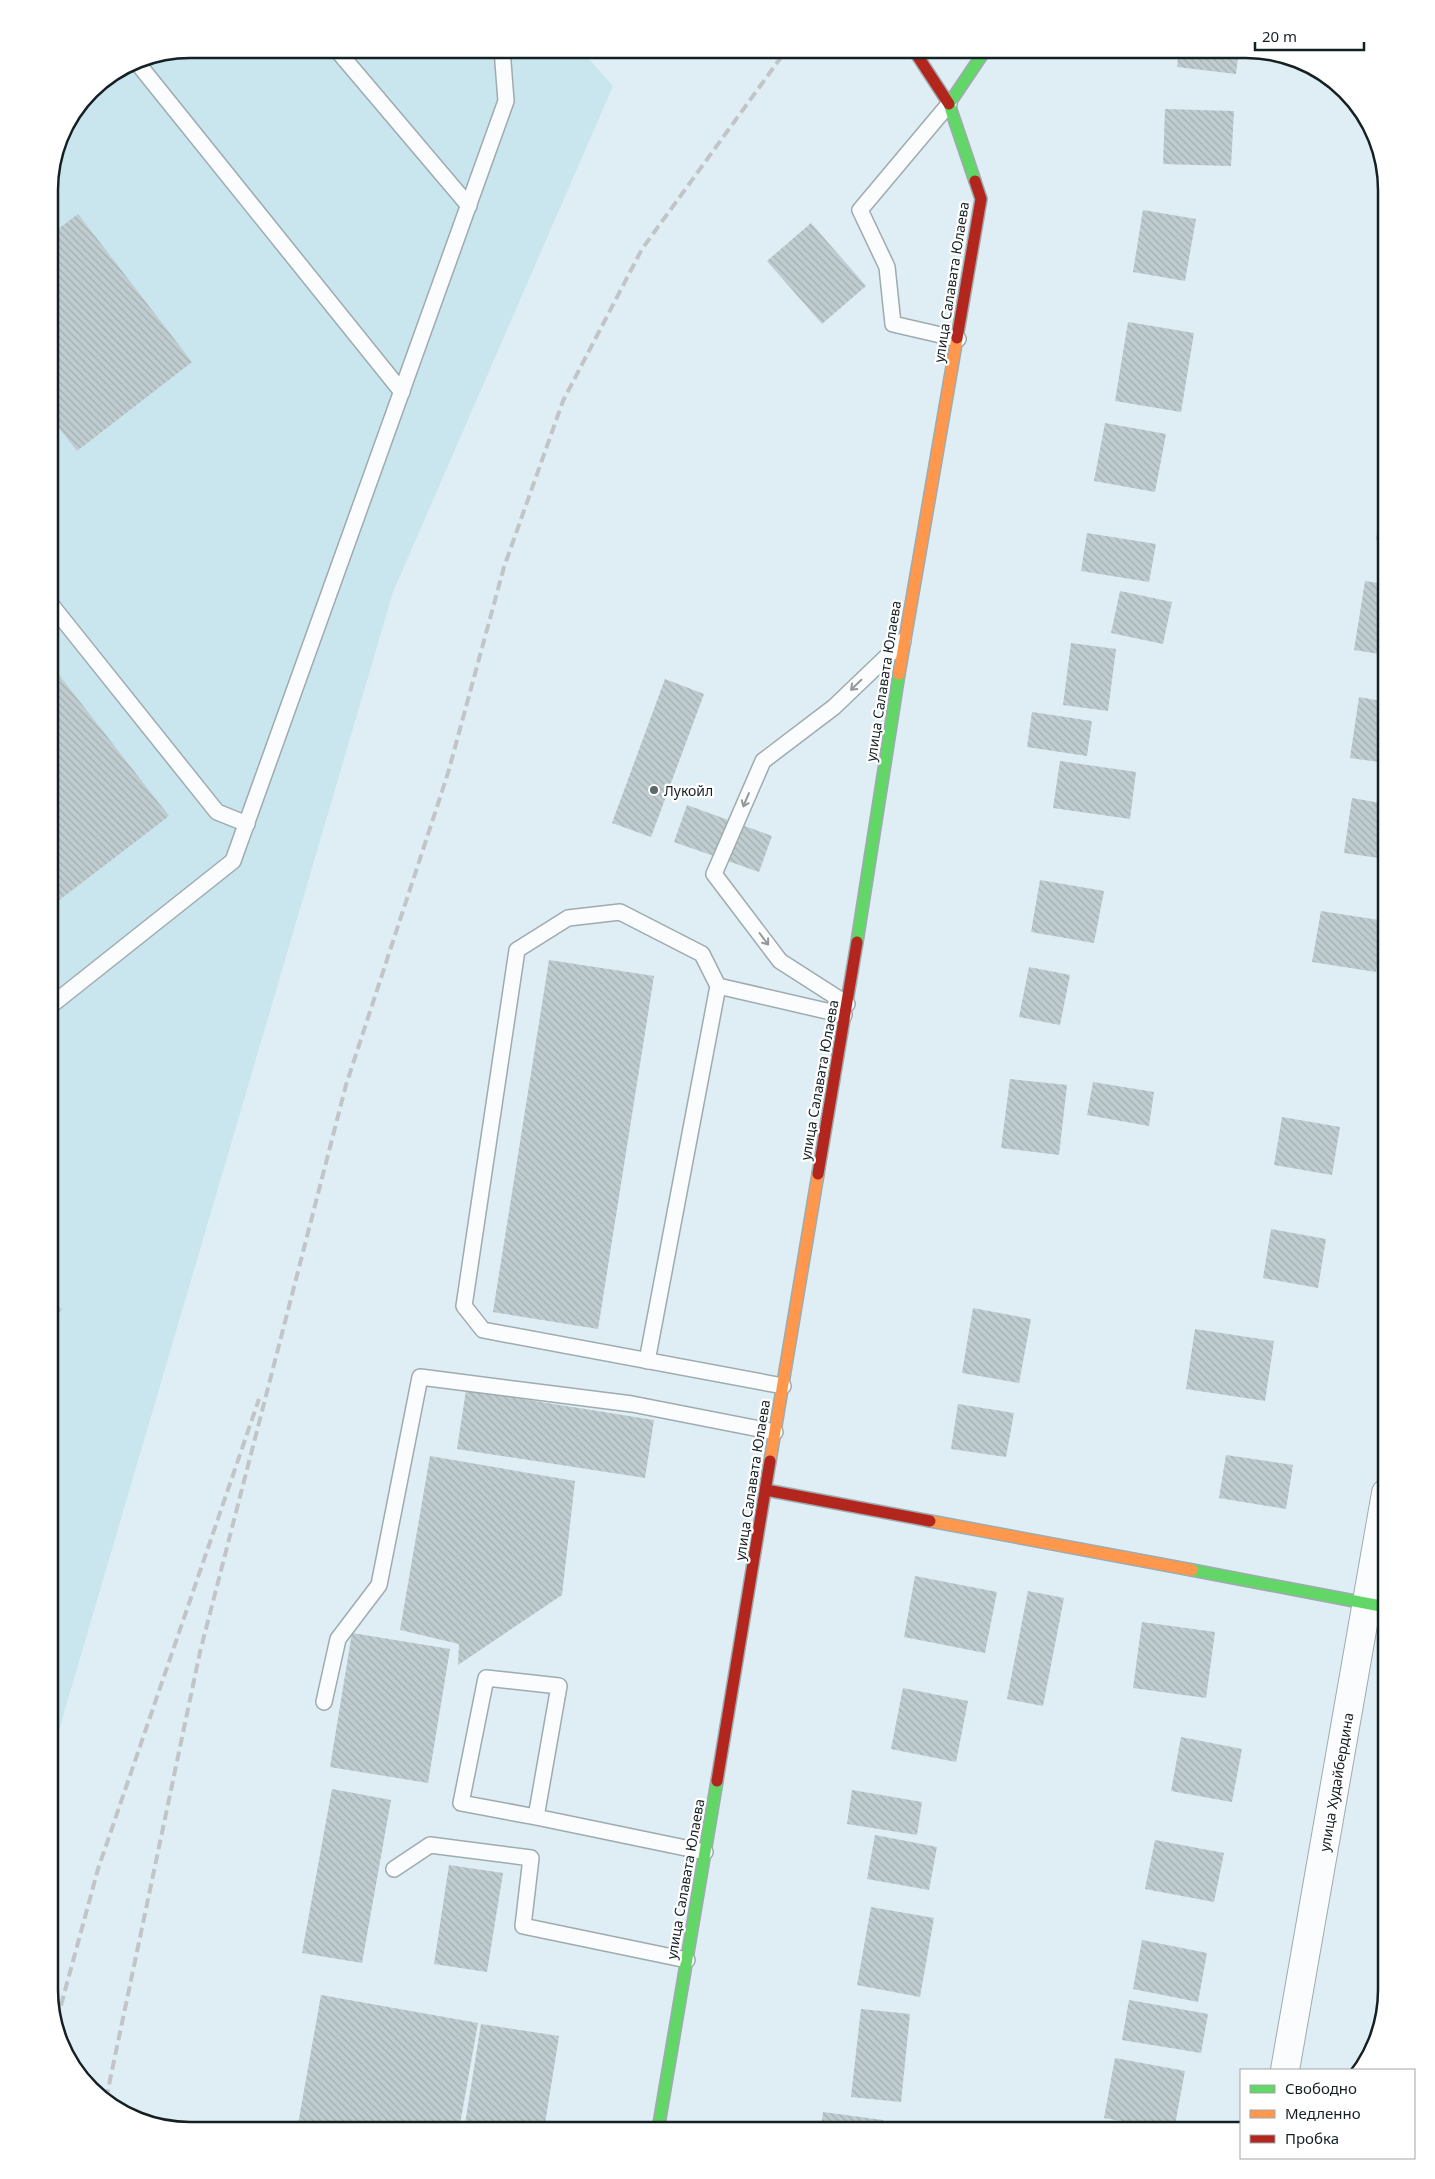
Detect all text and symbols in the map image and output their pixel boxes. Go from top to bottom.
scale bar [1255,20,1364,52]
text: 20 m [1262,26,1297,46]
street label: улица Салавата Юлаева [929,200,973,364]
street label: улица Салавата Юлаева [861,599,905,763]
one-way arrow [850,679,862,692]
place label: Лукойл [664,781,713,800]
marker: Лукойл [648,784,660,796]
one-way arrow [741,792,751,807]
one-way arrow [759,932,769,946]
street label: улица Салавата Юлаева [796,998,842,1162]
street label: улица Салавата Юлаева [730,1398,774,1562]
street label: улица Худайбердина [1314,1711,1358,1853]
street label: улица Салавата Юлаева [662,1797,708,1961]
legend [1240,2069,1415,2159]
text: Свободно [1285,2078,1357,2098]
text: Медленно [1285,2103,1361,2123]
text: Пробка [1285,2128,1339,2148]

